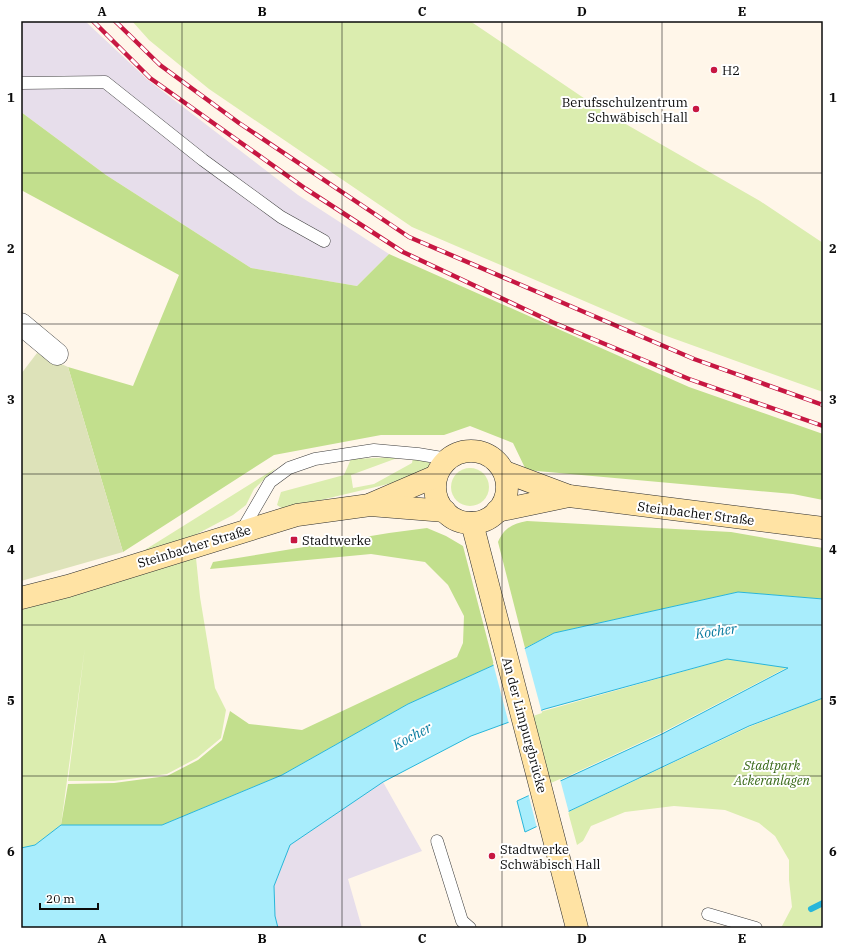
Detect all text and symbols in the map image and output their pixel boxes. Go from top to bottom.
text: A [97,3,107,20]
text: B [257,3,267,20]
text: C [418,3,427,20]
text: D [577,3,587,20]
text: E [738,3,746,20]
place label: H2 [722,62,740,79]
marker: H2 [709,65,719,75]
text: 1 [7,89,15,106]
text: 1 [829,89,837,106]
place label: Berufsschulzentrum Schwäbisch Hall [562,94,688,126]
marker: Berufsschulzentrum Schwäbisch Hall [691,104,701,114]
text: 2 [7,240,15,257]
text: 2 [829,240,837,257]
text: 3 [7,391,15,408]
text: 3 [829,391,837,408]
street label: Steinbacher Straße [637,498,755,529]
street label: Steinbacher Straße [135,521,253,572]
place label: Stadtwerke [302,532,371,549]
marker: Stadtwerke [289,535,299,545]
text: 4 [7,541,15,558]
text: 4 [829,541,837,558]
water label: Kocher [693,619,739,643]
street label: An der Limpurgbrücke [498,655,551,795]
text: 5 [7,692,15,709]
text: 5 [829,692,837,709]
water label: Kocher [388,718,435,754]
park label: Stadtpark Ackeranlagen [733,757,811,789]
place label: Stadtwerke Schwäbisch Hall [500,841,601,873]
text: 6 [7,843,15,860]
text: 6 [829,843,837,860]
marker: Stadtwerke Schwäbisch Hall [487,851,497,861]
scale bar [40,885,98,911]
text: 20 m [46,891,75,906]
text: A [97,930,107,947]
text: B [257,930,267,947]
text: C [418,930,427,947]
text: D [577,930,587,947]
text: E [738,930,746,947]

